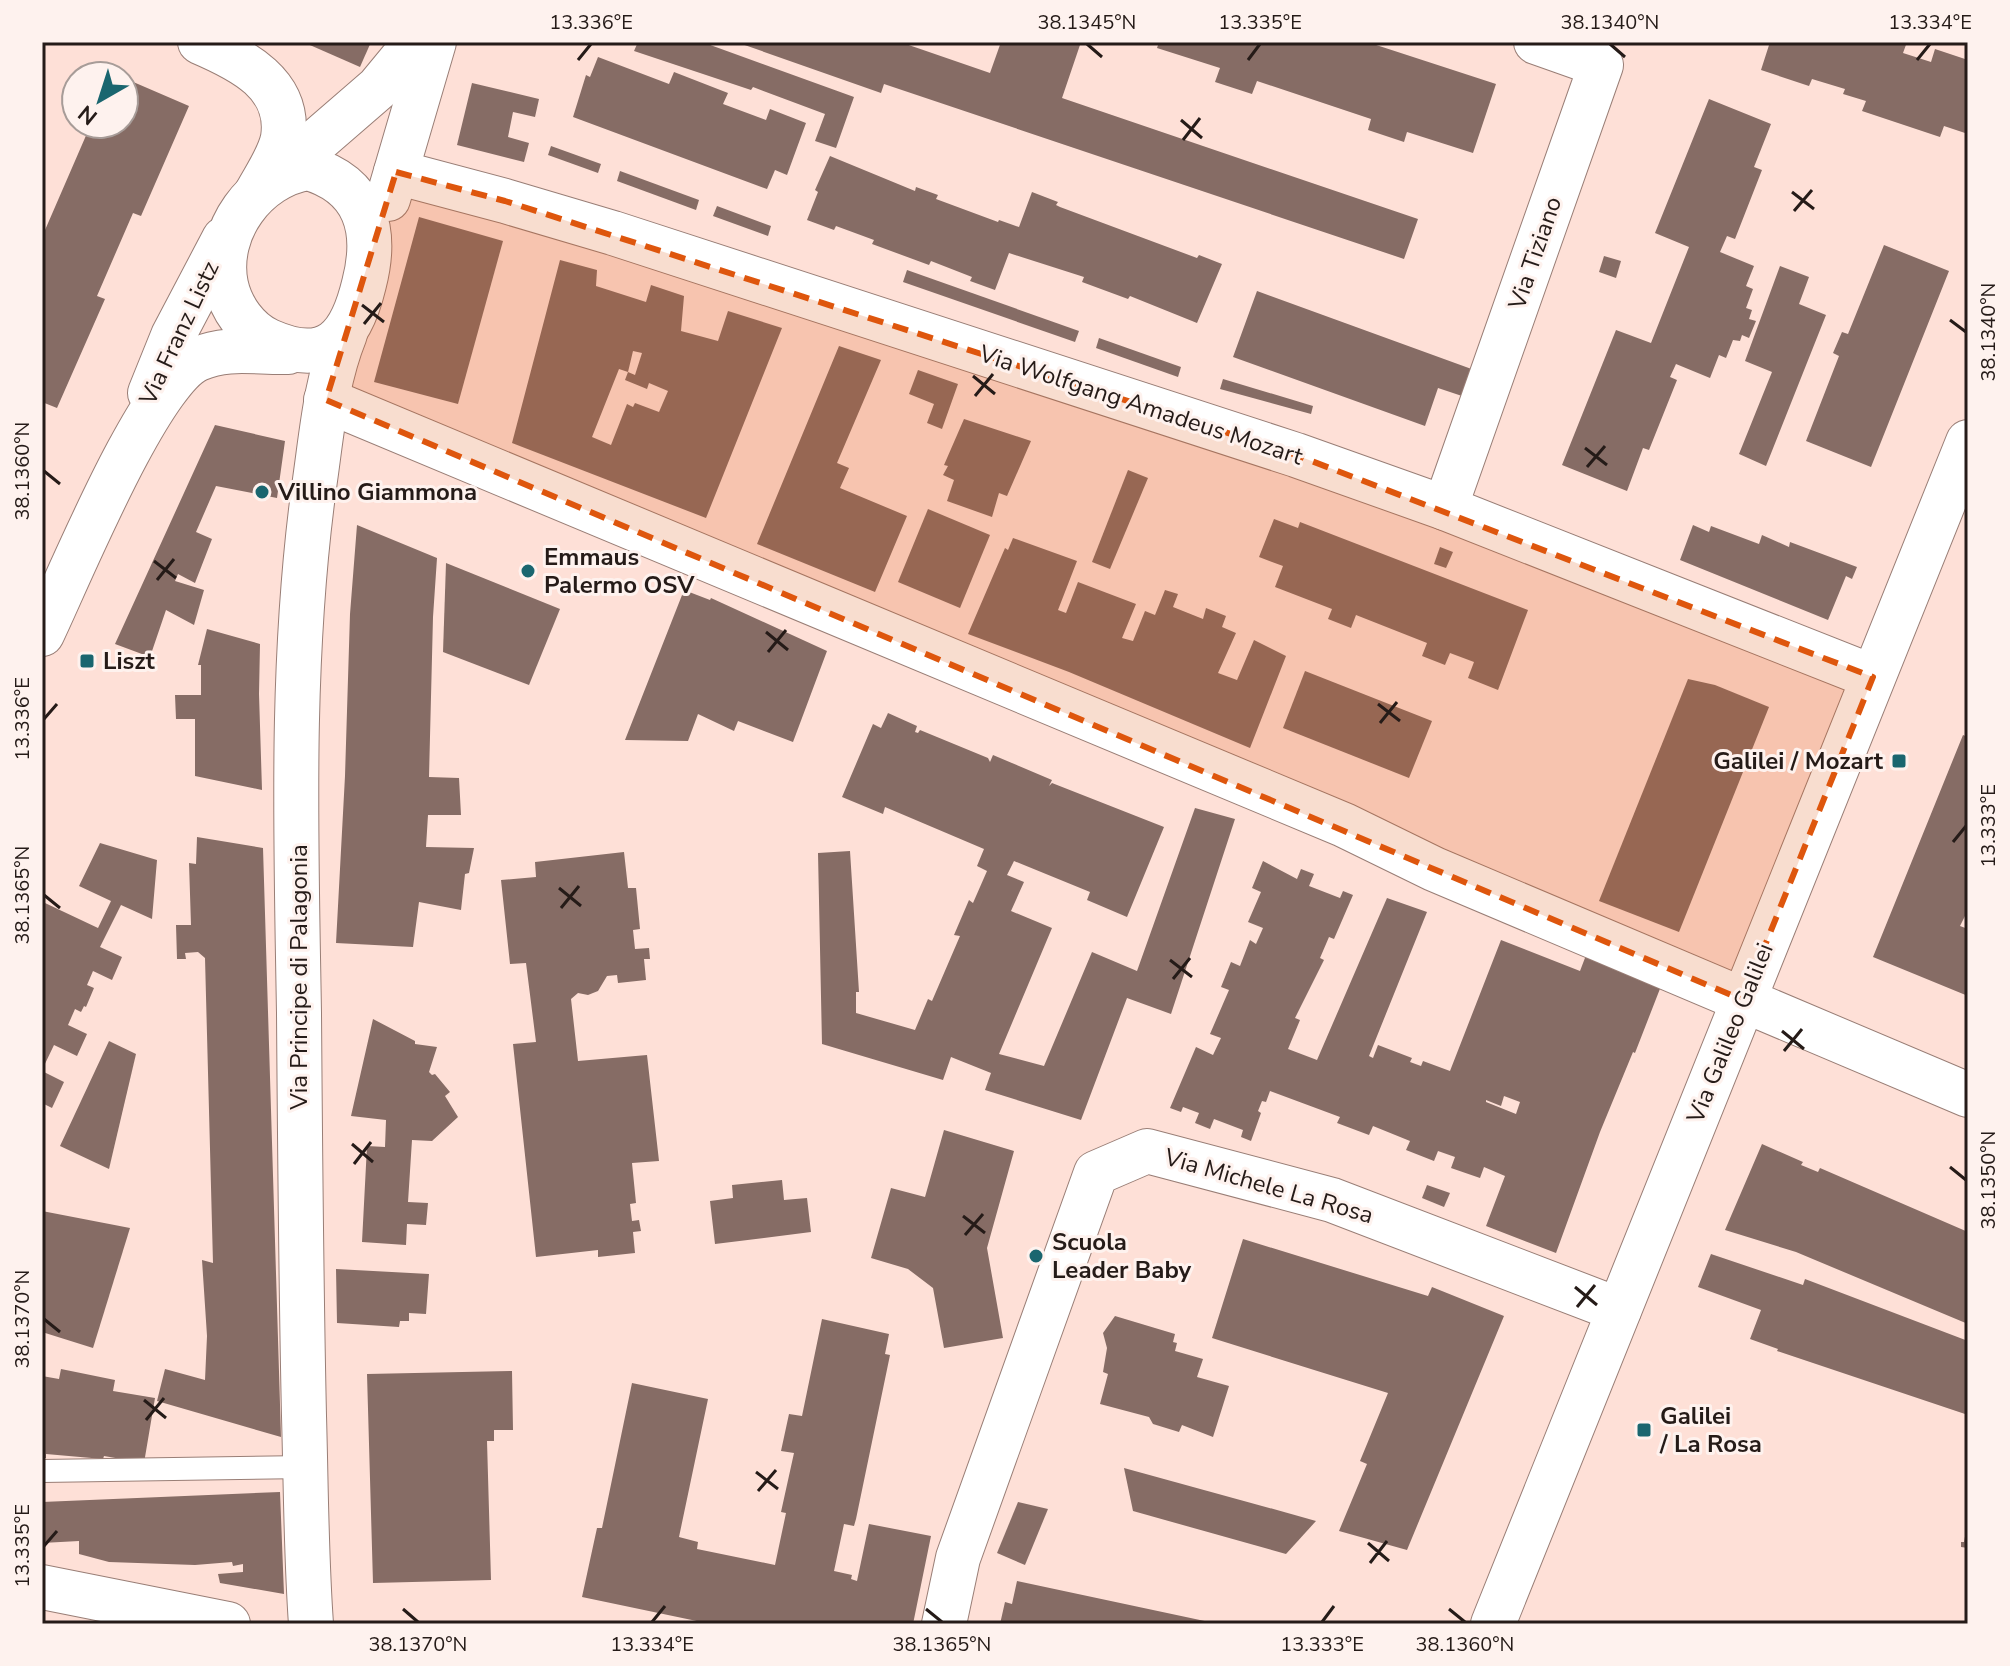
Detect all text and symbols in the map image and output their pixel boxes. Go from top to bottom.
text: 13.336°E [549,9,633,36]
text: 38.1345°N [1038,9,1136,36]
text: 13.335°E [1218,9,1302,36]
text: 38.1340°N [1561,9,1659,36]
text: 13.334°E [1888,9,1972,36]
north arrow [60,60,140,140]
text: N [72,98,104,132]
street label: Via Tiziano [1500,192,1569,315]
street label: Via Franz Listz [131,256,226,411]
text: 38.1340°N [1975,283,2002,381]
street label: Via Wolfgang Amadeus Mozart [974,337,1307,473]
text: 38.1360°N [9,422,36,520]
place label: Villino Giammona [277,476,477,508]
marker: Villino Giammona [253,483,271,501]
place label: Emmaus Palermo OSV [544,541,695,601]
marker: Emmaus Palermo OSV [519,562,537,580]
place label: Liszt [103,645,156,677]
marker: Liszt [78,652,96,670]
text: 13.336°E [9,677,36,761]
place label: Galilei / Mozart [1713,745,1884,777]
marker: Galilei / Mozart [1890,752,1908,770]
text: 13.333°E [1975,784,2002,868]
street label: Via Principe di Palagonia [283,844,315,1111]
text: 38.1365°N [9,846,36,944]
street label: Via Galileo Galilei [1679,938,1781,1129]
text: 38.1350°N [1975,1131,2002,1229]
street label: Via Michele La Rosa [1160,1141,1377,1231]
place label: Scuola Leader Baby [1052,1226,1192,1286]
marker: Scuola Leader Baby [1027,1247,1045,1265]
text: 38.1370°N [9,1270,36,1368]
place label: Galilei / La Rosa [1659,1400,1762,1460]
marker: Galilei / La Rosa [1635,1421,1653,1439]
text: 13.335°E [9,1504,36,1588]
text: 38.1370°N [369,1631,467,1658]
text: 13.334°E [610,1631,694,1658]
text: 38.1365°N [893,1631,991,1658]
text: 13.333°E [1280,1631,1364,1658]
text: 38.1360°N [1416,1631,1514,1658]

